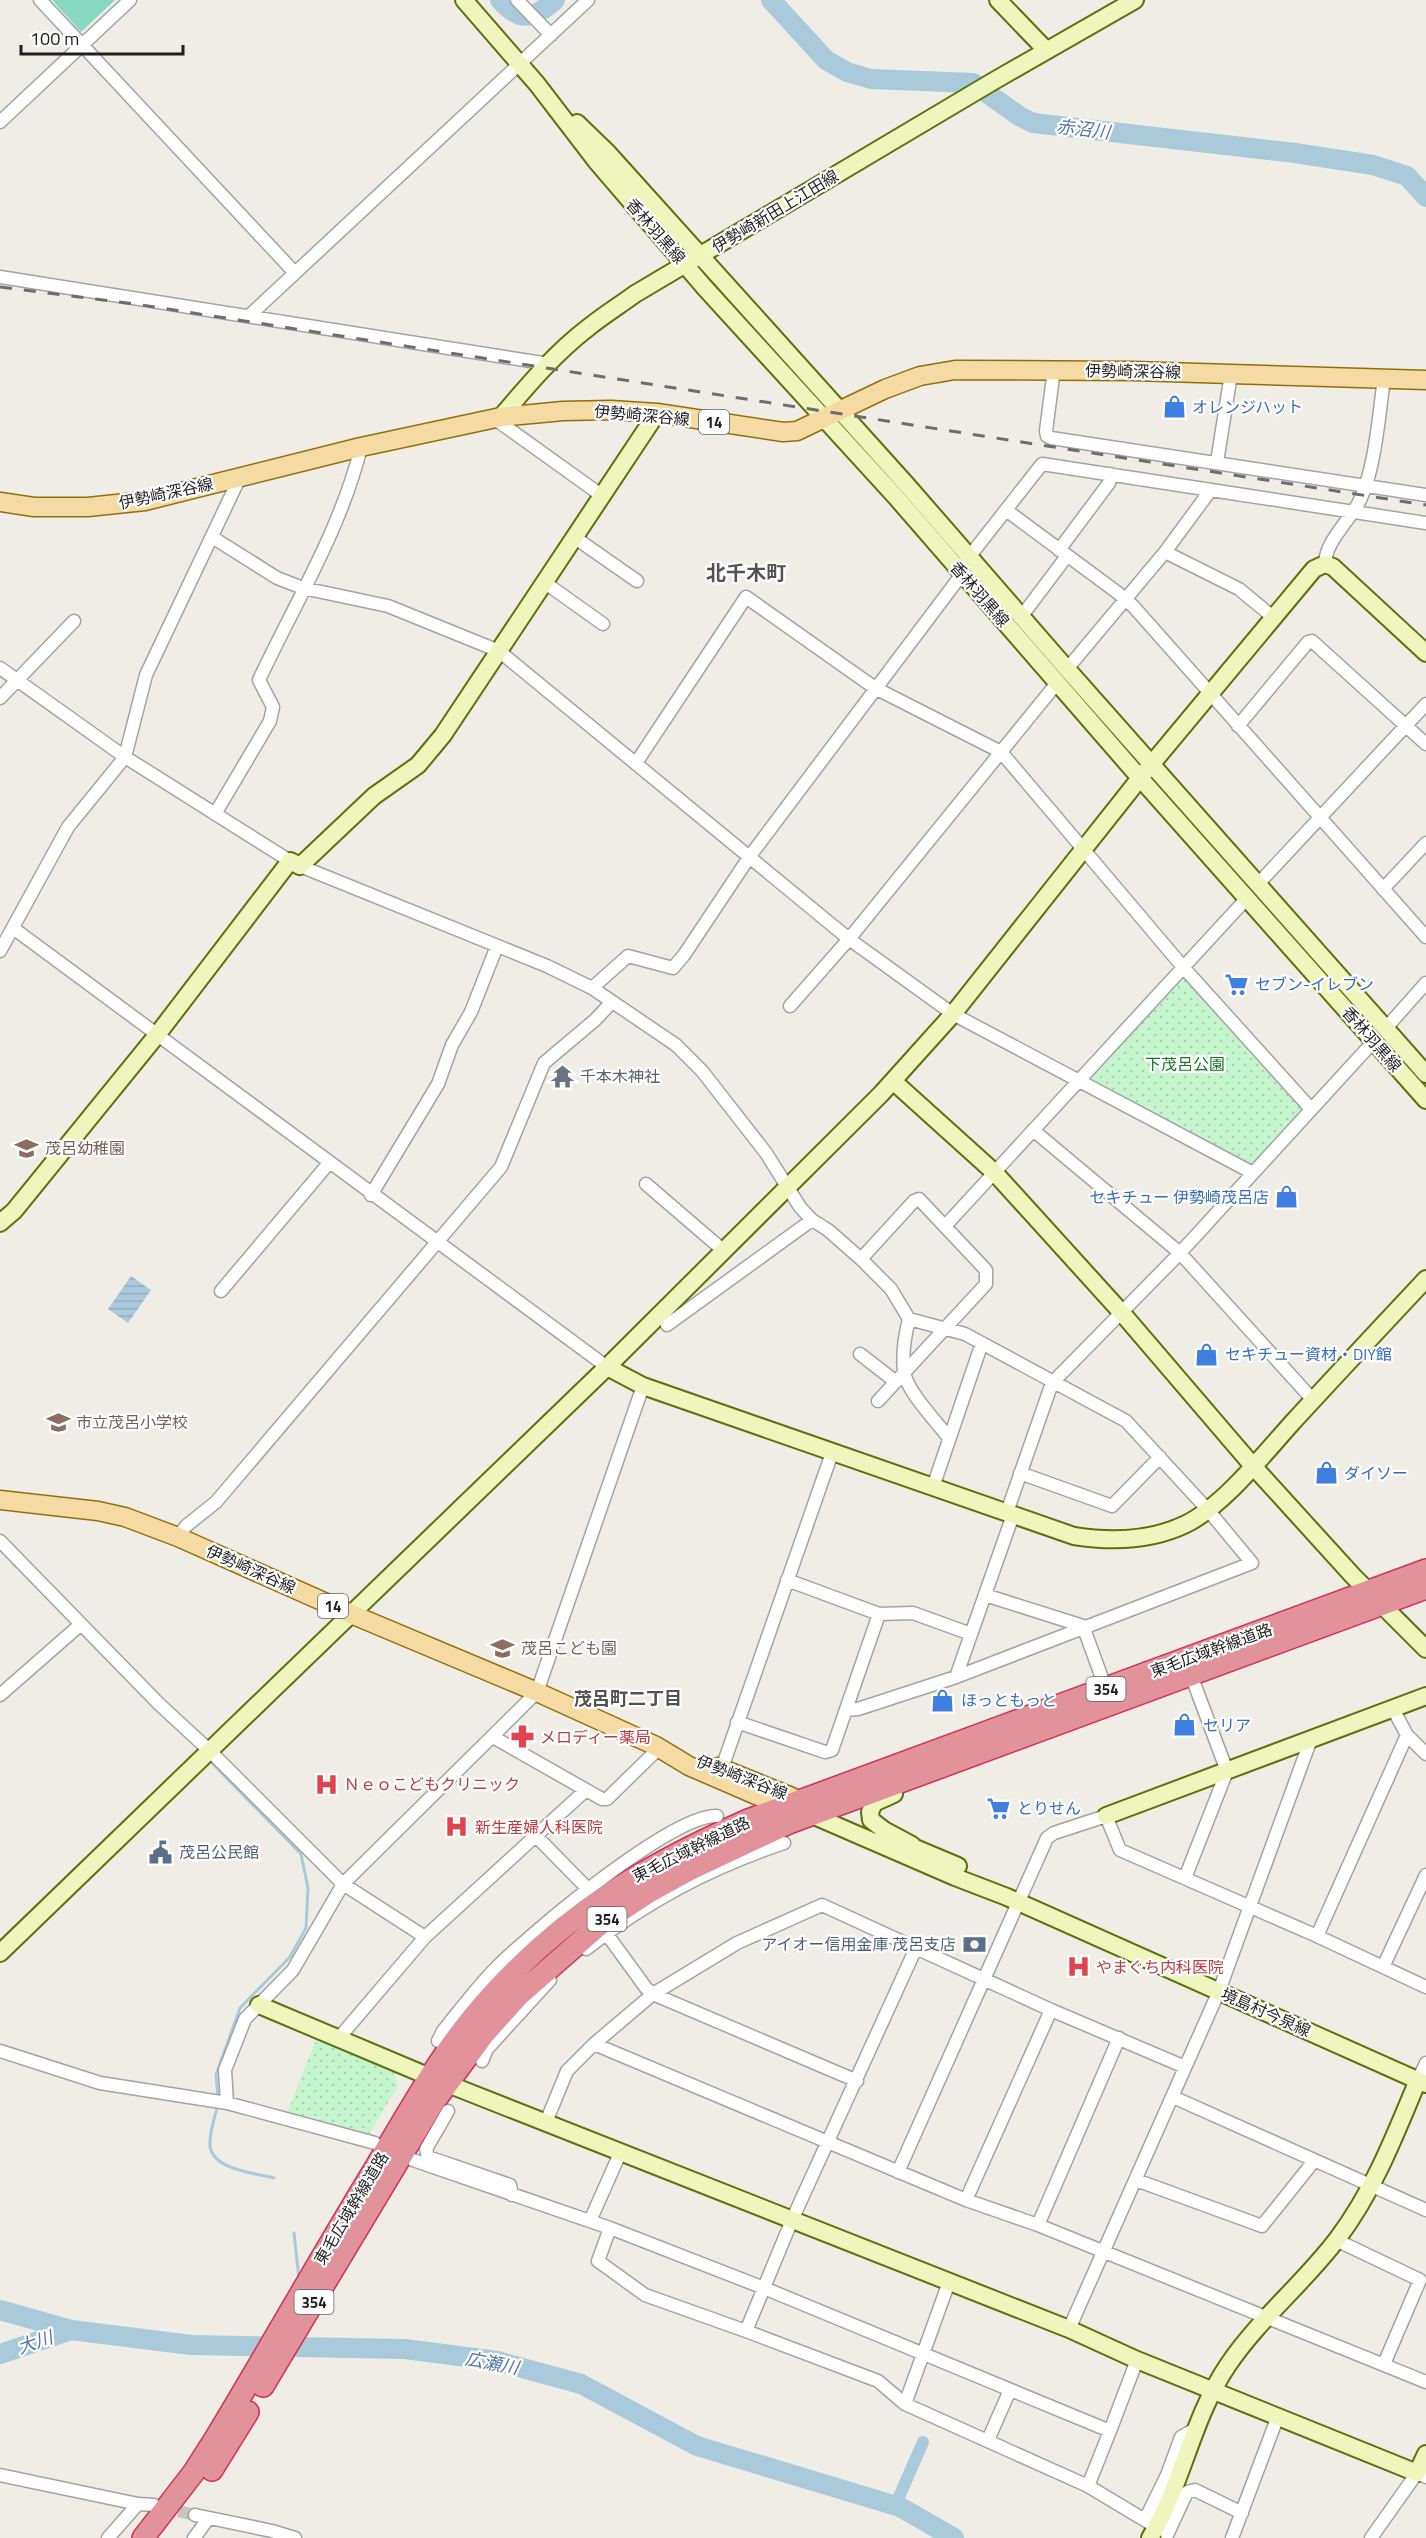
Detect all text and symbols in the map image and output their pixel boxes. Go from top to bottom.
scale bar [21,18,183,56]
text: 100 m [30,25,79,52]
water label: 赤沼川 [1055,112,1113,146]
street label: 伊勢崎新田上江田線 [707,164,843,258]
street label: 香林羽黒線 [621,193,691,269]
street label: 伊勢崎深谷線 [1085,358,1181,384]
shop icon: オレンジハット [1161,394,1187,420]
place label: オレンジハット [1192,395,1303,419]
street label: 伊勢崎深谷線 [593,399,691,431]
road number: 14 [699,410,729,434]
street label: 伊勢崎深谷線 [117,471,215,515]
street label: 香林羽黒線 [945,556,1015,632]
district label: 北千木町 [706,557,786,588]
supermarket icon: セブン-イレブン [1224,971,1250,997]
place label: セブン-イレブン [1255,972,1374,996]
street label: 香林羽黒線 [1337,1001,1407,1077]
park label: 下茂呂公園 [1145,1052,1225,1076]
temple icon: 千本木神社 [549,1063,575,1089]
place label: 千本木神社 [580,1064,660,1088]
school or university icon: 茂呂幼稚園 [14,1135,40,1161]
place label: 茂呂幼稚園 [45,1136,125,1160]
shop icon: セキチュー 伊勢崎茂呂店 [1274,1184,1300,1210]
place label: セキチュー 伊勢崎茂呂店 [1089,1185,1269,1209]
shop icon: セキチュー資材・DIY館 [1194,1341,1220,1367]
place label: セキチュー資材・DIY館 [1225,1342,1392,1366]
school or university icon: 市立茂呂小学校 [45,1409,71,1435]
place label: 市立茂呂小学校 [76,1410,188,1434]
shop icon: ダイソー [1313,1460,1339,1486]
place label: ダイソー [1344,1461,1408,1485]
street label: 伊勢崎深谷線 [202,1539,300,1599]
road number: 14 [318,1594,348,1618]
street label: 東毛広域幹線道路 [1147,1617,1275,1683]
school or university icon: 茂呂こども園 [490,1635,516,1661]
place label: 茂呂こども園 [521,1636,617,1660]
road number: 354 [1086,1677,1126,1701]
district label: 茂呂町二丁目 [574,1685,682,1712]
shop icon: ほっともっと [930,1687,956,1713]
place label: ほっともっと [961,1688,1057,1712]
shop icon: セリア [1172,1712,1198,1738]
place label: セリア [1203,1713,1251,1737]
pharmacy icon: メロディー薬局 [509,1724,535,1750]
place label: メロディー薬局 [540,1725,651,1749]
street label: 伊勢崎深谷線 [693,1749,791,1805]
hospital icon: Ｎｅｏこどもクリニック [313,1771,339,1797]
place label: Ｎｅｏこどもクリニック [344,1772,520,1796]
supermarket icon: とりせん [986,1795,1012,1821]
place label: とりせん [1017,1796,1081,1820]
street label: 東毛広域幹線道路 [628,1810,754,1888]
hospital icon: 新生産婦人科医院 [444,1814,470,1840]
place label: 新生産婦人科医院 [475,1815,603,1839]
public building icon: 茂呂公民館 [148,1839,174,1865]
place label: 茂呂公民館 [179,1840,259,1864]
road number: 354 [588,1907,626,1931]
bank icon: アイオー信用金庫 茂呂支店 [961,1931,987,1957]
place label: アイオー信用金庫 茂呂支店 [761,1932,956,1956]
hospital icon: やまぐち内科医院 [1065,1954,1091,1980]
place label: やまぐち内科医院 [1096,1955,1224,1979]
street label: 境島村今泉線 [1217,1982,1315,2042]
street label: 東毛広域幹線道路 [308,2147,394,2269]
road number: 354 [294,2290,334,2314]
water label: 大川 [14,2323,58,2361]
water label: 広瀬川 [463,2345,523,2382]

